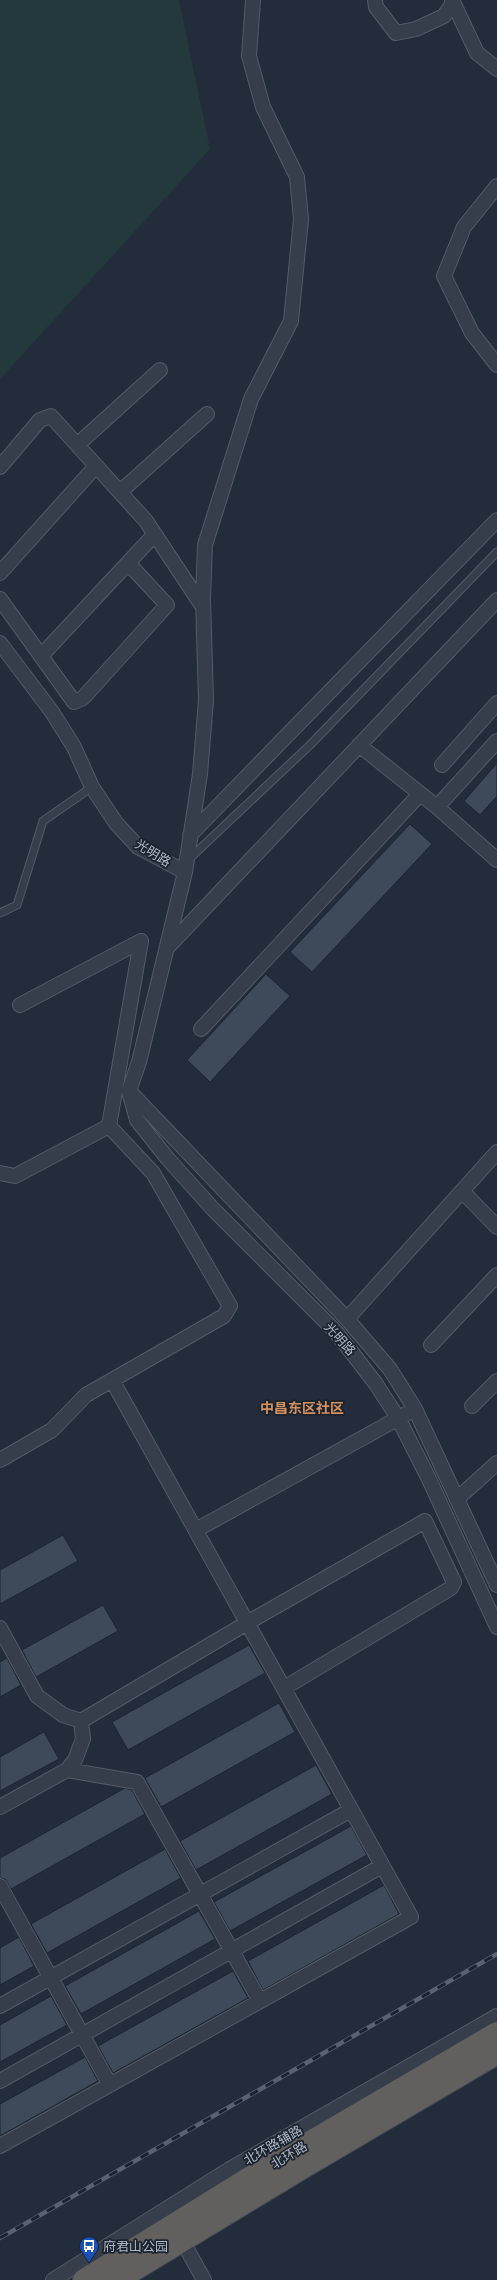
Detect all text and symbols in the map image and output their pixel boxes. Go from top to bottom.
street label: 光明路 [131,835,175,871]
street label: 光明路 [320,1318,360,1360]
district label: 中昌东区社区 [260,1398,344,1418]
street label: 北环路辅路 [241,2122,305,2168]
street label: 北环路 [268,2138,310,2172]
bus stop icon: 府君山公园 [78,2235,100,2263]
place label: 府君山公园 [103,2237,168,2256]

